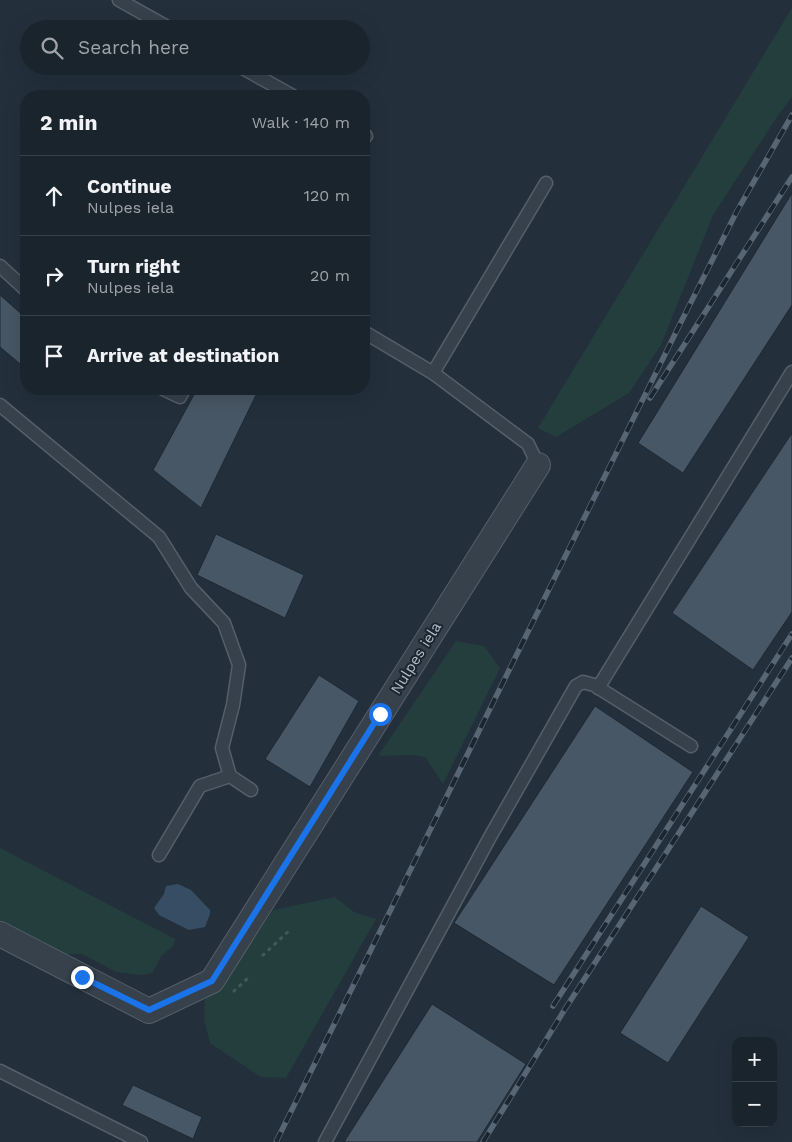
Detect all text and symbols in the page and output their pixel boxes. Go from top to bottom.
search box [20,20,370,75]
icon: search [38,34,66,62]
text: Search here [78,36,189,59]
text: 2 min [40,110,97,135]
text: Walk · 140 m [252,113,350,132]
text: Continue [87,175,171,198]
icon: ahead [40,182,68,210]
text: 120 m [304,186,350,205]
text: Nulpes iela [87,198,174,217]
text: Turn right [87,255,180,278]
icon: right [40,262,68,290]
text: 20 m [310,266,350,285]
text: Nulpes iela [87,278,174,297]
icon: arrive [40,342,68,370]
text: Arrive at destination [87,344,279,367]
street label: Nulpes iela [387,618,446,697]
route start [369,703,392,726]
route end [71,966,94,989]
map controls [732,1037,777,1127]
button: + [732,1037,777,1082]
button: − [732,1082,777,1127]

